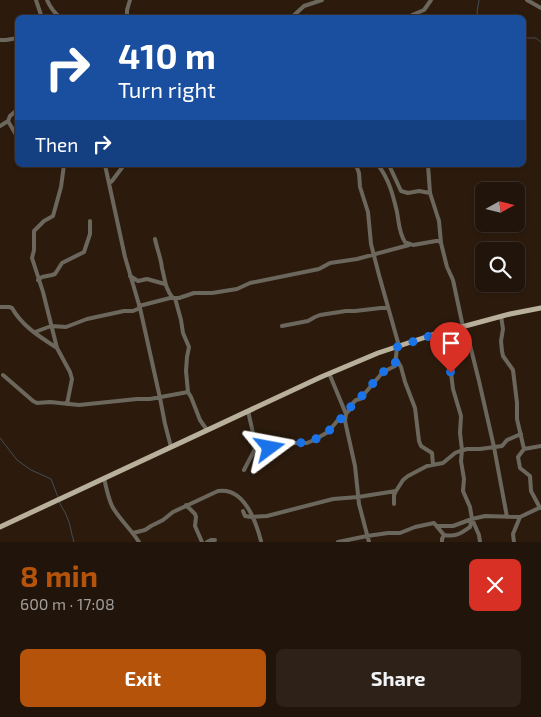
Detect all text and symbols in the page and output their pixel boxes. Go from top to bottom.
text: 410 m [118,34,216,76]
icon: right [35,35,100,100]
text: Turn right [118,76,216,102]
icon: right [88,130,116,158]
text: Then [35,133,78,156]
north arrow [475,182,525,232]
map controls [475,182,525,292]
button: search [475,242,525,292]
pin [430,322,472,373]
icon: arrive [437,329,465,357]
position arrow [243,421,295,473]
text: 8 min [20,557,98,593]
button: close [469,559,521,611]
text: 600 m · 17:08 [20,594,115,613]
button: Exit [20,649,266,707]
button: Share [276,649,521,707]

